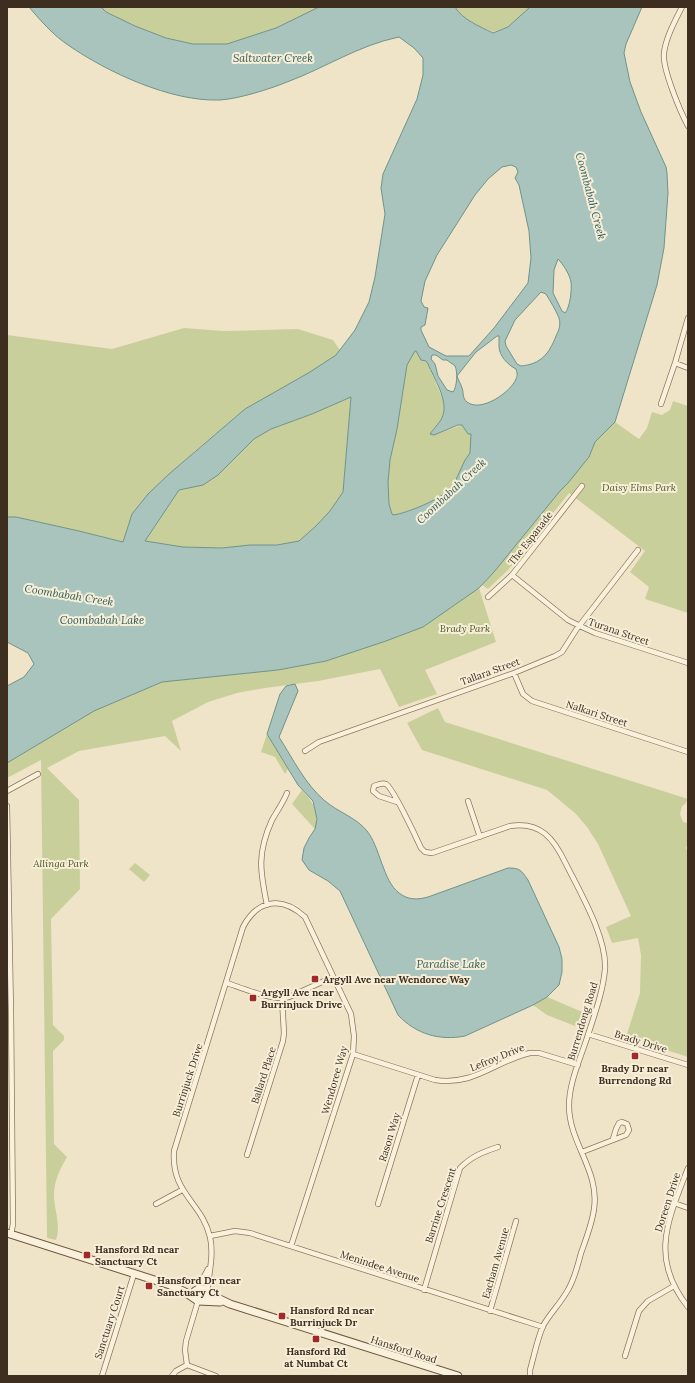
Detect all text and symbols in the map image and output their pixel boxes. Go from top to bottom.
water label: Saltwater Creek [233,51,313,65]
water label: Coombabah Creek [573,151,609,241]
water label: Coombabah Creek [413,455,489,527]
park label: Daisy Elms Park [602,481,676,494]
street label: The Espanade [505,508,556,568]
water label: Coombabah Creek [24,581,115,609]
water label: Coombabah Lake [60,613,144,627]
street label: Turana Street [587,615,651,648]
park label: Brady Park [440,622,490,635]
street label: Tallara Street [459,655,522,688]
street label: Nalkari Street [564,697,629,730]
park label: Allinga Park [32,857,89,870]
water label: Paradise Lake [416,957,486,971]
place label: Argyll Ave near Wendoree Way [323,973,470,986]
marker: Argyll Ave near Wendoree Way [310,974,320,984]
street label: Burrendong Road [564,980,601,1062]
place label: Argyll Ave near Burrinjuck Drive [261,986,343,1011]
marker: Argyll Ave near Burrinjuck Drive [248,993,258,1003]
street label: Brady Drive [613,1027,669,1056]
street label: Lefroy Drive [468,1040,527,1074]
street label: Burrinjuck Drive [169,1041,206,1119]
street label: Ballard Place [248,1044,279,1105]
street label: Wendoree Way [319,1044,351,1116]
marker: Brady Dr near Burrendong Rd [630,1051,640,1061]
place label: Brady Dr near Burrendong Rd [599,1062,671,1087]
street label: Rason Way [376,1110,403,1163]
street label: Barrine Crescent [422,1166,459,1245]
street label: Doreen Drive [652,1170,683,1234]
street label: Eacham Avenue [479,1226,512,1300]
place label: Hansford Rd near Sanctuary Ct [95,1243,179,1268]
street label: Menindee Avenue [338,1247,422,1286]
marker: Hansford Rd near Sanctuary Ct [82,1250,92,1260]
place label: Hansford Dr near Sanctuary Ct [157,1274,241,1299]
marker: Hansford Dr near Sanctuary Ct [144,1281,154,1291]
street label: Sanctuary Court [91,1284,128,1361]
place label: Hansford Rd near Burrinjuck Dr [290,1304,374,1329]
marker: Hansford Rd near Burrinjuck Dr [277,1311,287,1321]
street label: Hansford Road [369,1333,439,1366]
marker: Hansford Rd at Numbat Ct [311,1334,321,1344]
place label: Hansford Rd at Numbat Ct [284,1345,349,1370]

